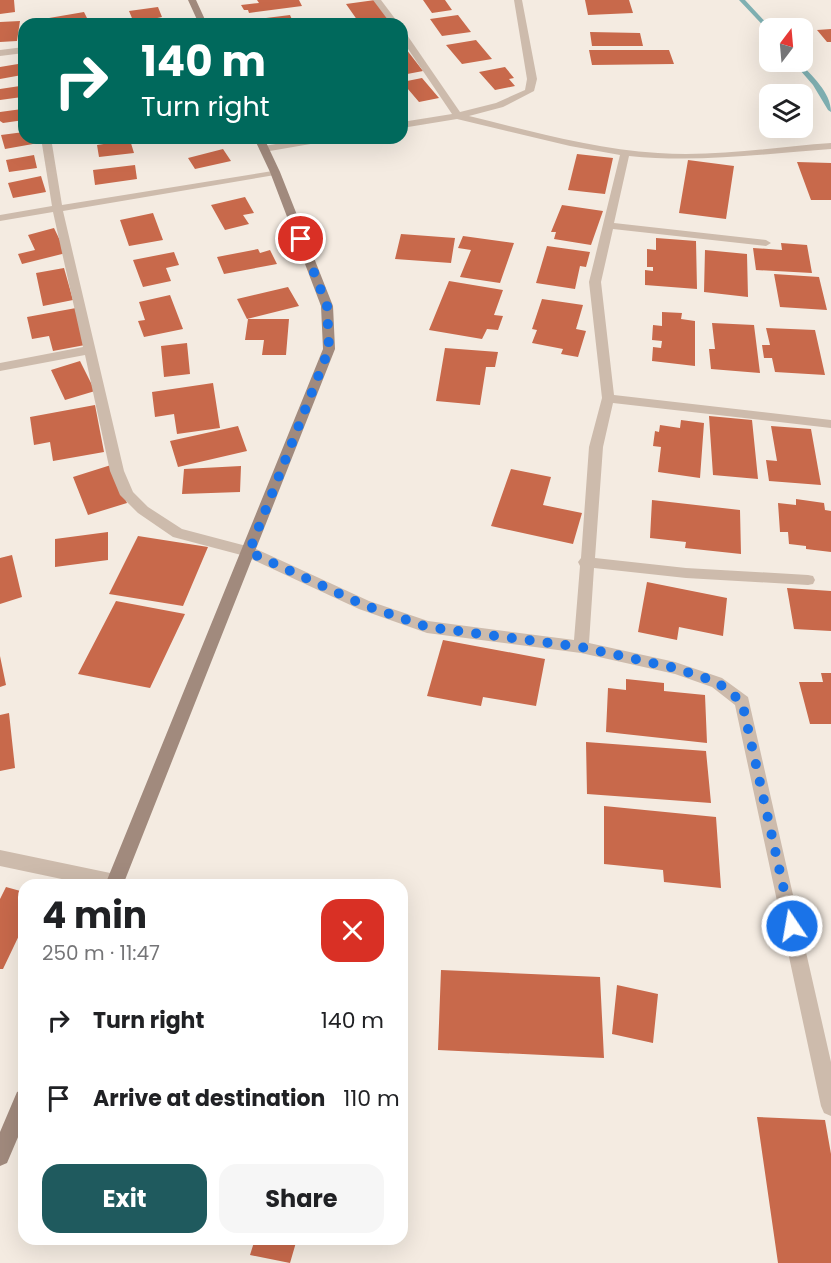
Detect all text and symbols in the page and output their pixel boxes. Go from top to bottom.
north arrow [759,18,813,72]
map controls [759,18,813,138]
text: 140 m [141,32,266,91]
icon: right [42,42,120,120]
button: layers [759,84,813,138]
text: Turn right [141,88,270,125]
pin [275,213,326,264]
icon: arrive [284,222,317,255]
text: 4 min [42,890,147,941]
position arrow [760,894,824,958]
button: close [321,899,384,962]
text: 250 m · 11:47 [42,939,160,967]
icon: right [42,1004,75,1037]
text: Turn right [93,1005,204,1036]
text: 140 m [321,1005,384,1036]
icon: arrive [42,1082,75,1115]
text: Arrive at destination [93,1083,325,1114]
text: 110 m [343,1083,400,1114]
button: Exit [42,1164,207,1233]
button: Share [219,1164,384,1233]

